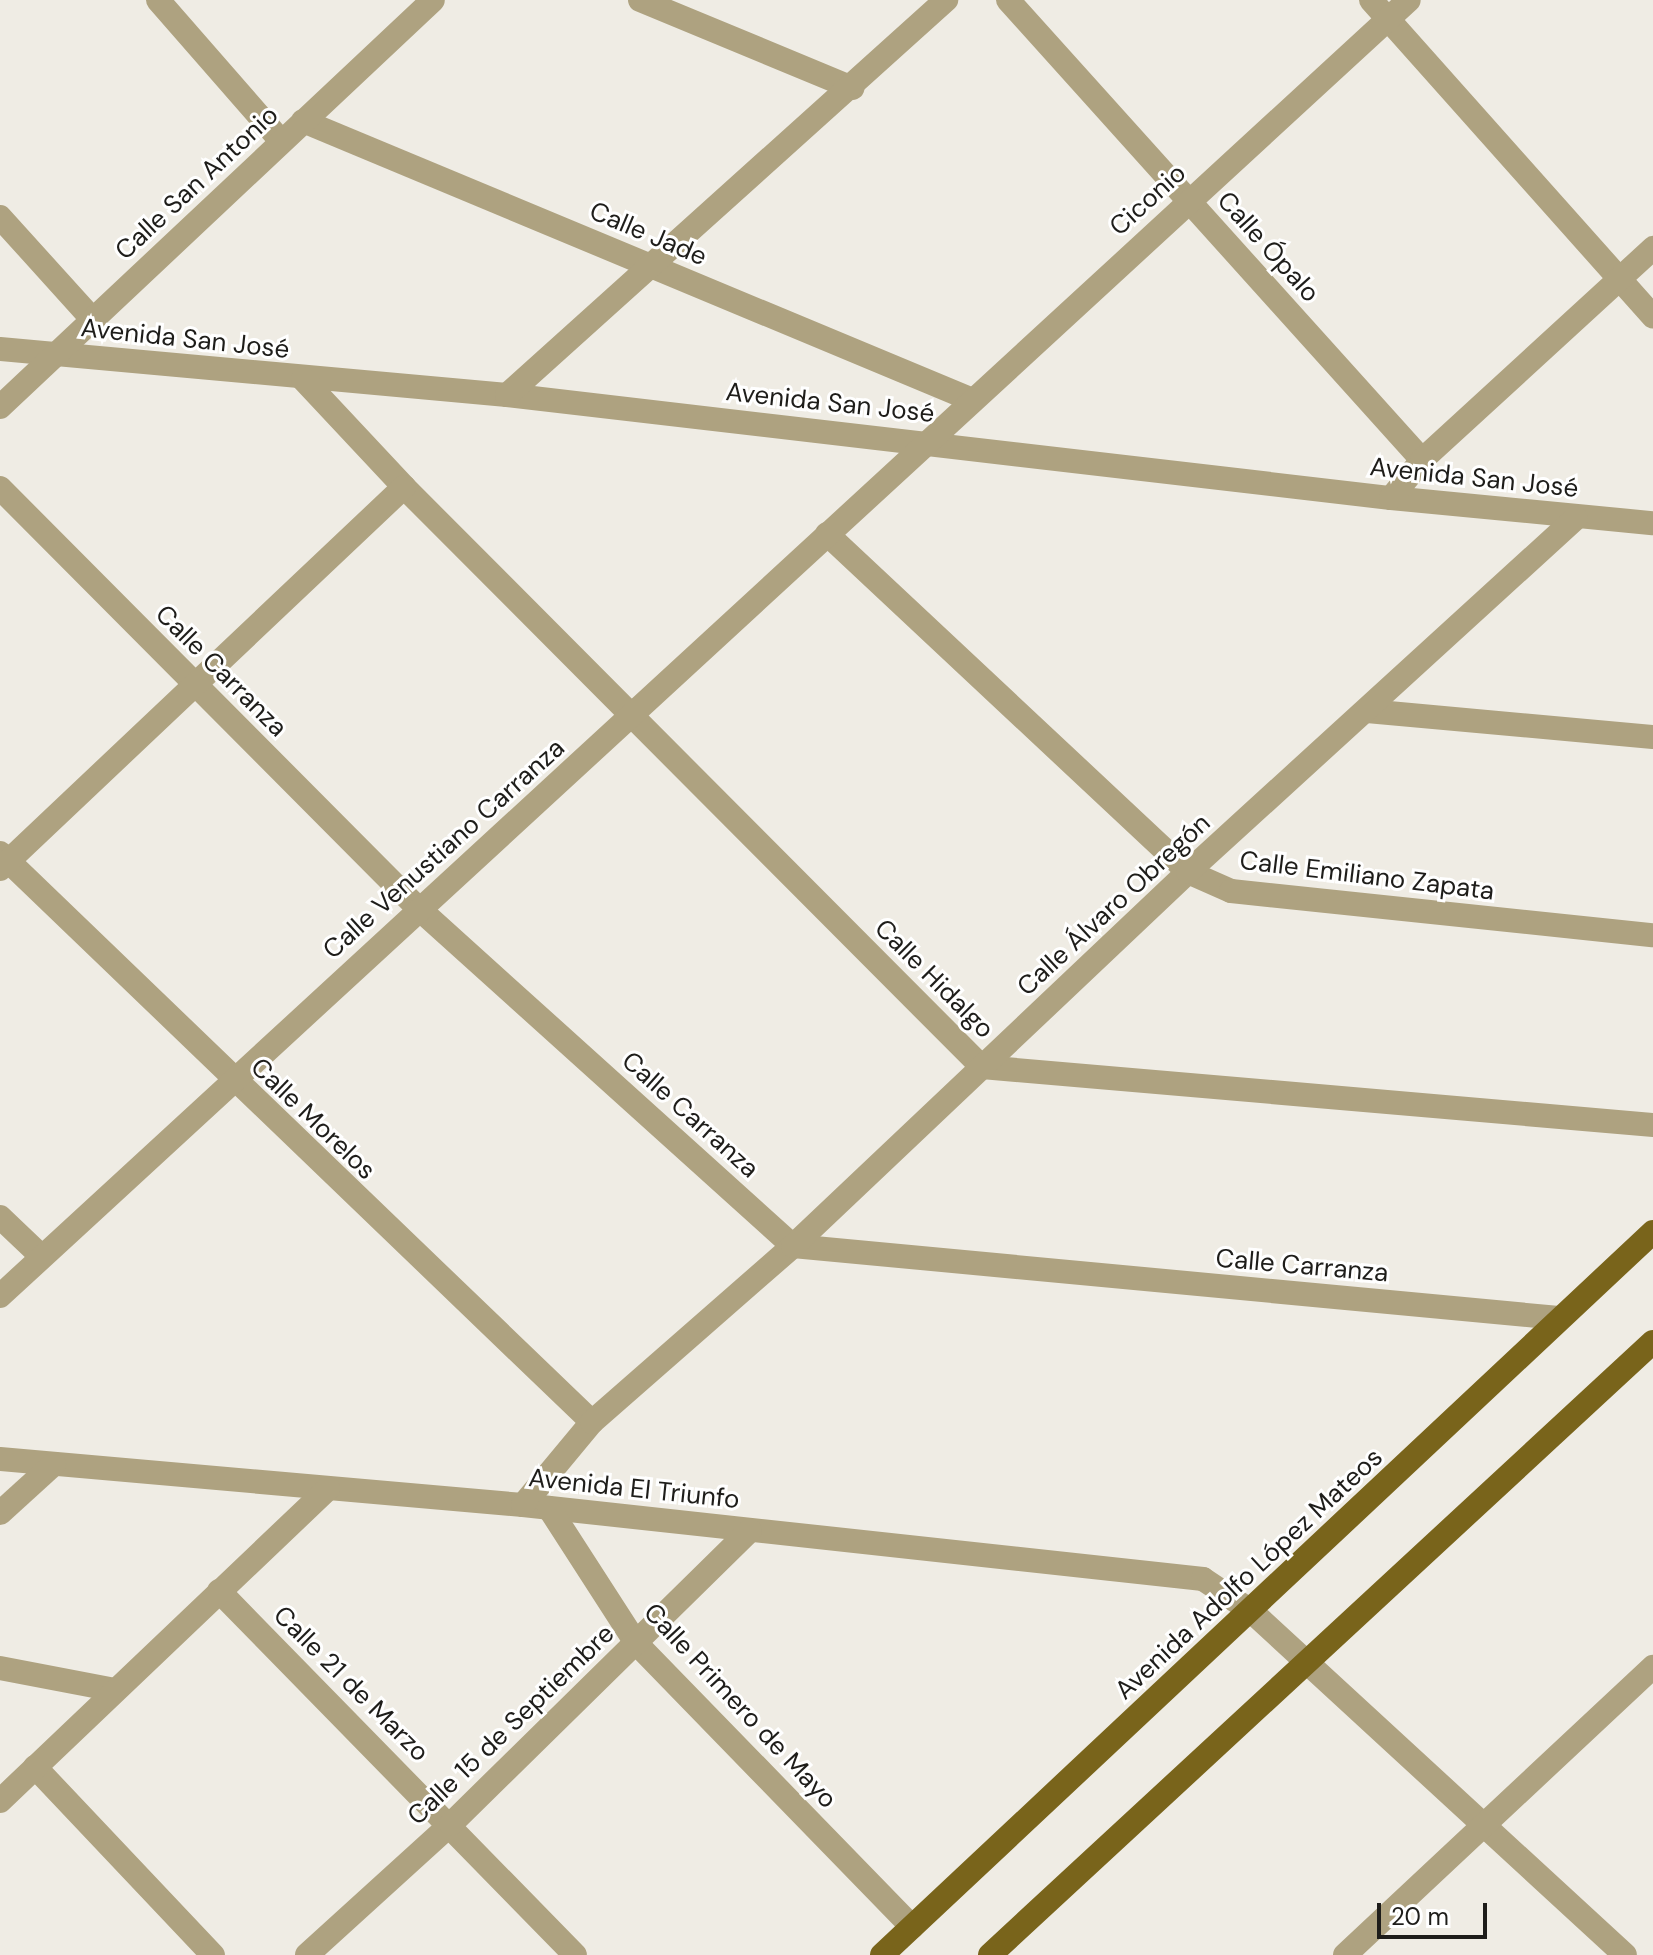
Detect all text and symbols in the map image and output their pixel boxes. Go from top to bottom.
street label: Calle San Antonio [109,100,285,266]
street label: Ciconio [1103,158,1193,242]
street label: Calle Ópalo [1210,185,1326,309]
street label: Calle Jade [585,195,711,273]
street label: Avenida San José [79,313,291,365]
street label: Avenida San José [724,377,936,429]
street label: Avenida San José [1368,452,1580,504]
street label: Calle Carranza [149,599,293,743]
street label: Calle Venustiano Carranza [317,732,571,966]
street label: Calle Álvaro Obregón [1011,808,1217,1002]
street label: Calle Emiliano Zapata [1238,845,1496,907]
street label: Calle Hidalgo [868,913,1000,1045]
street label: Calle Carranza [615,1045,765,1185]
street label: Calle Morelos [244,1052,382,1186]
street label: Calle Carranza [1214,1243,1390,1289]
street label: Avenida Adolfo López Mateos [1109,1442,1389,1706]
street label: Avenida El Triunfo [527,1462,741,1516]
street label: Calle Primero de Mayo [637,1597,843,1815]
street label: Calle 21 de Marzo [267,1600,435,1768]
street label: Calle 15 de Septiembre [401,1618,621,1832]
scale bar [1381,1887,1491,1937]
text: 20 m [1391,1901,1449,1932]

